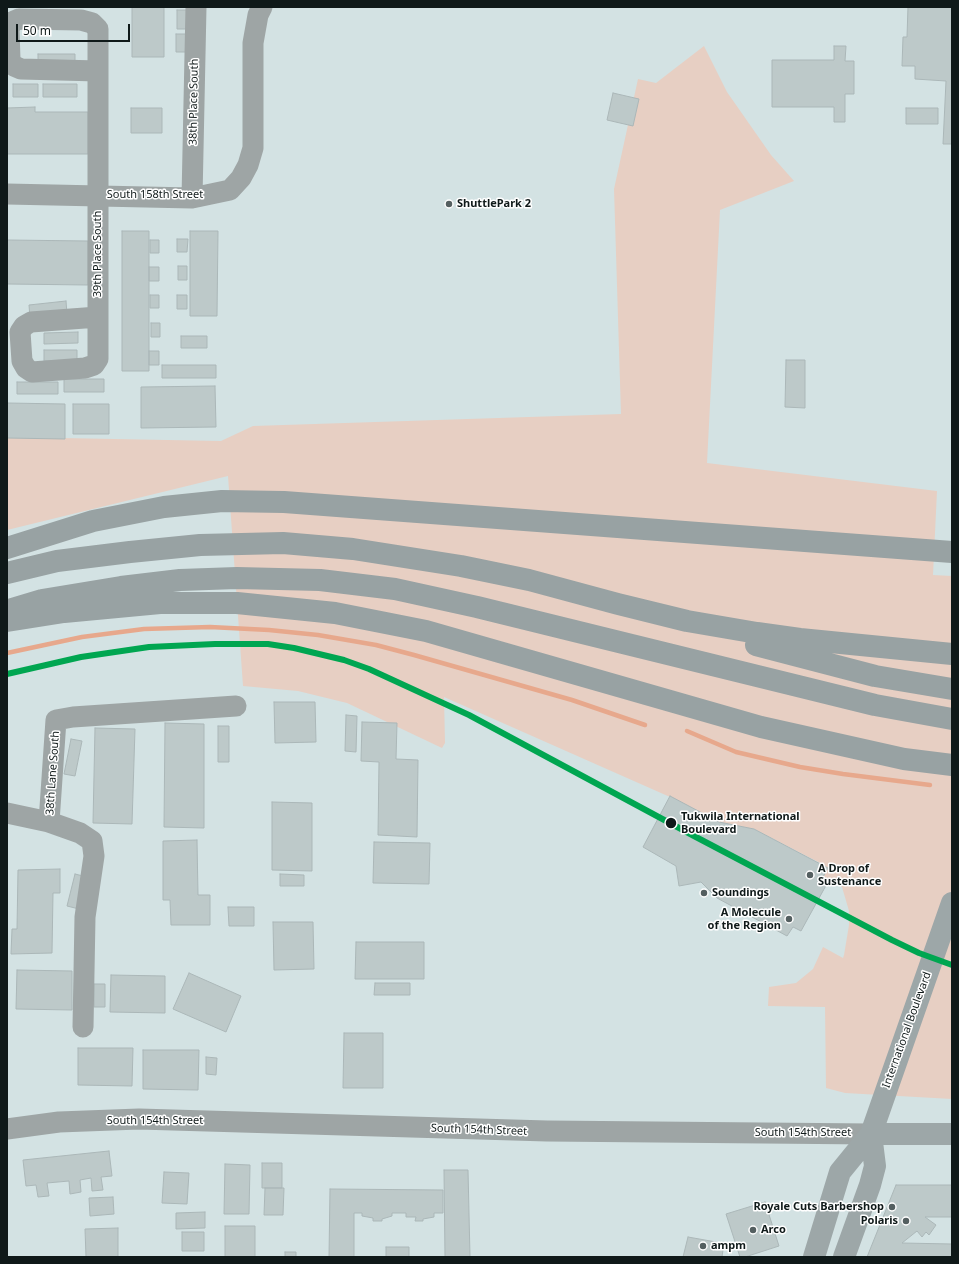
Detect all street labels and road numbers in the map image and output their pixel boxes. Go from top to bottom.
street label: 38th Place South [187,59,201,145]
street label: South 158th Street [107,188,203,202]
street label: 39th Place South [91,211,105,297]
street label: 38th Lane South [43,731,63,815]
street label: International Boulevard [880,970,934,1090]
street label: South 154th Street [107,1114,203,1128]
street label: South 154th Street [431,1122,527,1138]
street label: South 154th Street [755,1126,851,1140]

